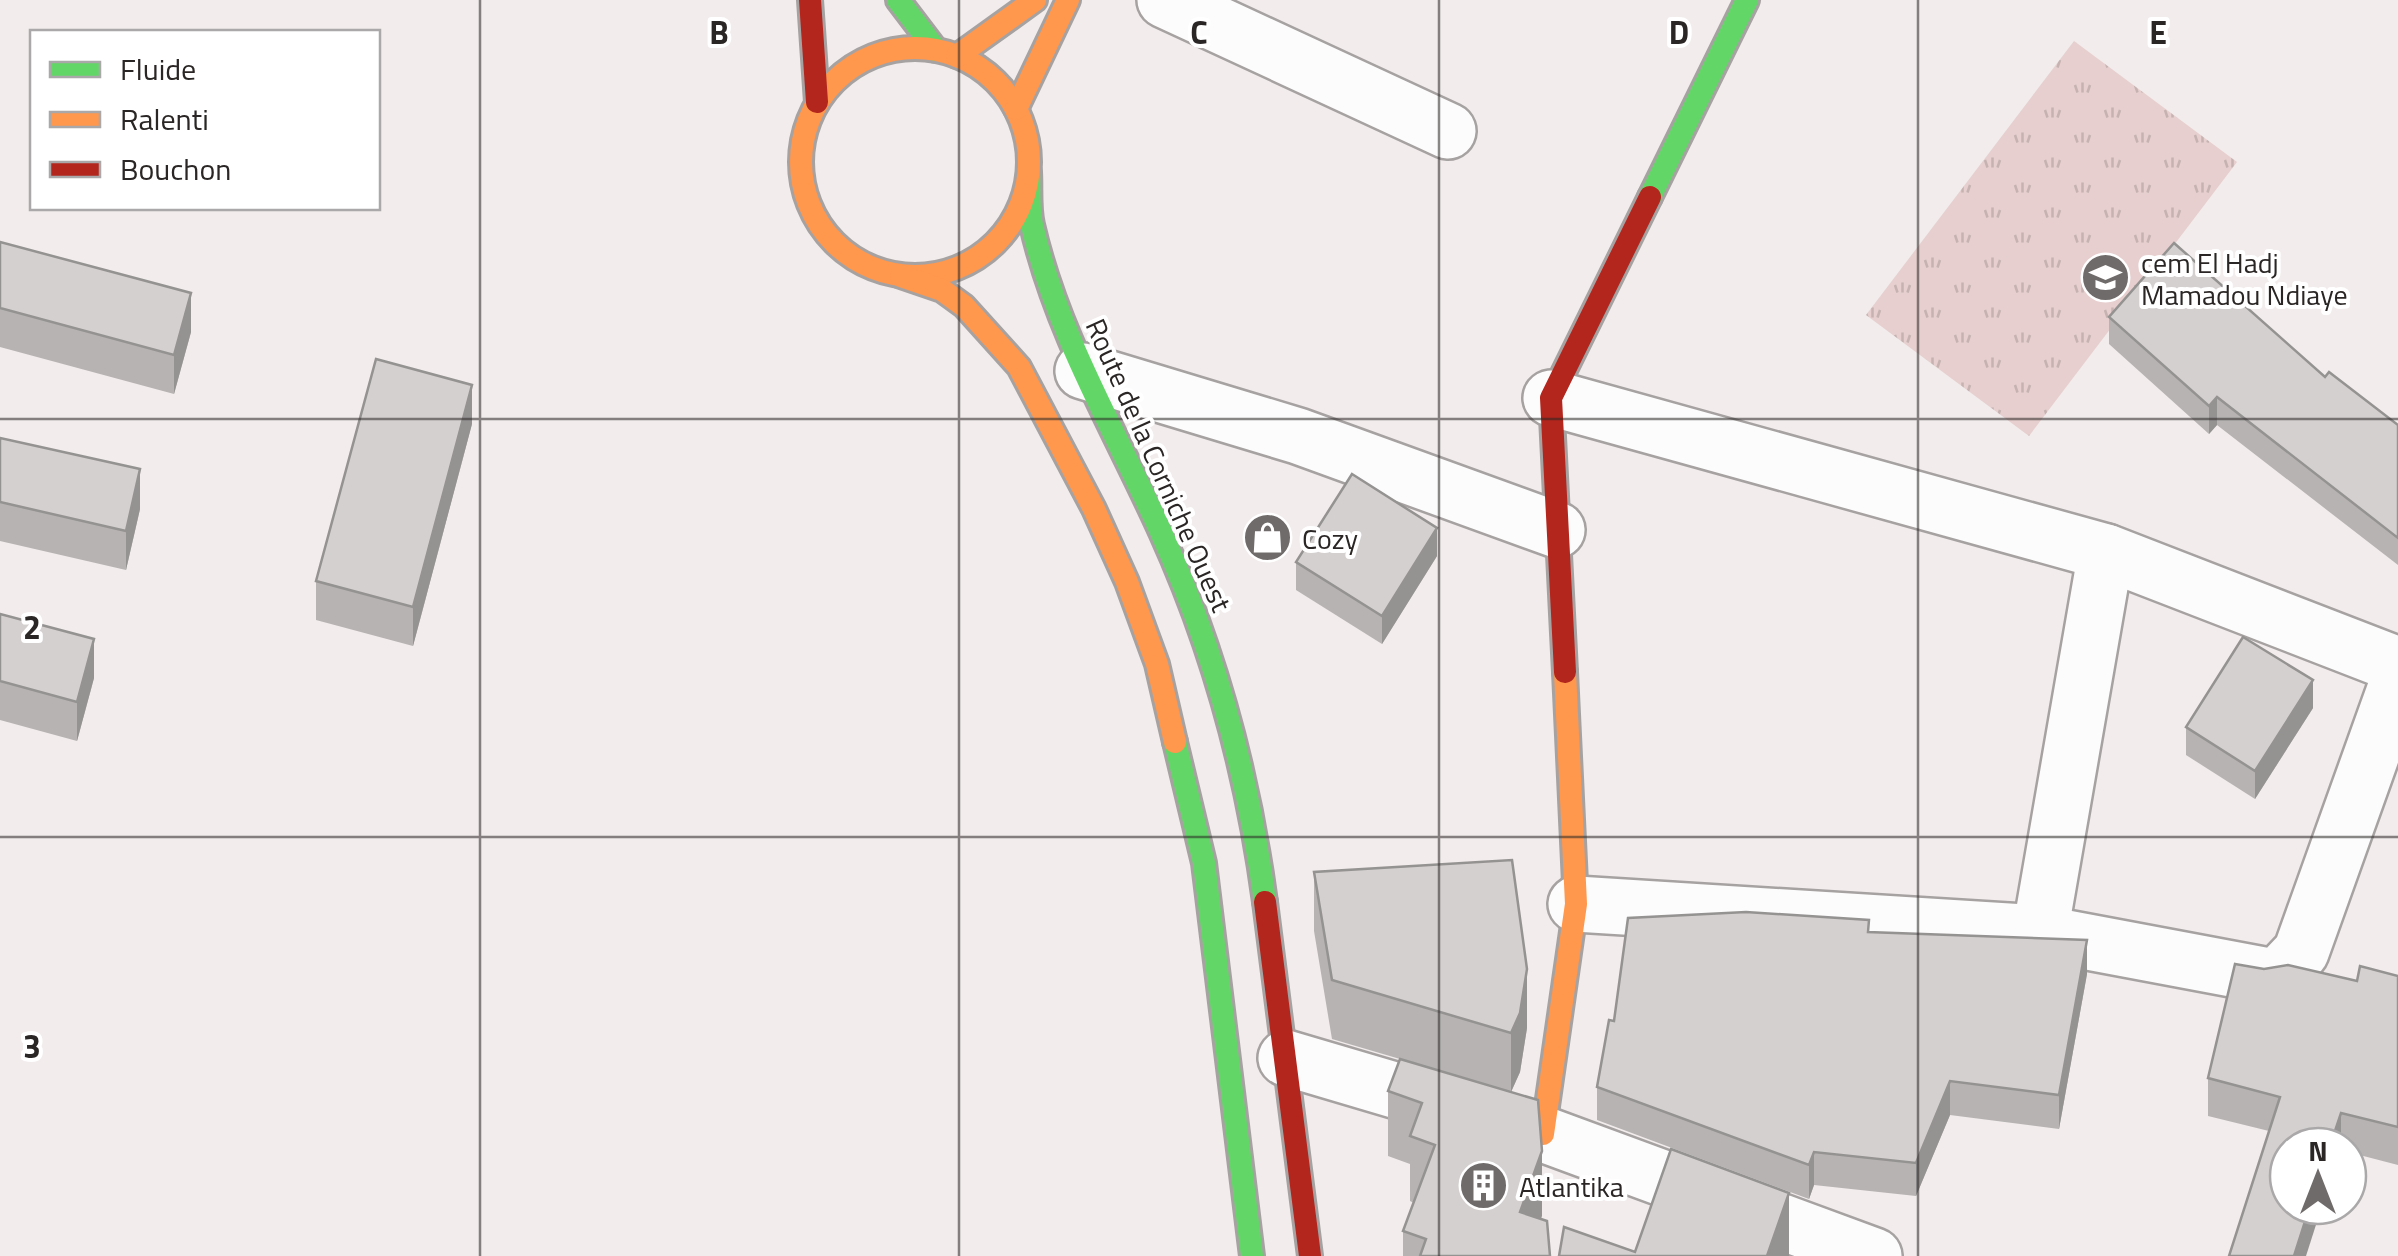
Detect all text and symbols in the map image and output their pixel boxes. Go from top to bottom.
text: B [709,8,729,56]
text: C [1190,8,1208,56]
text: D [1669,8,1689,56]
text: E [2149,8,2167,56]
legend [30,30,380,210]
text: Fluide [120,46,196,92]
text: Ralenti [120,96,209,142]
text: Bouchon [120,146,231,192]
place label: cem El Hadj Mamadou Ndiaye [2141,241,2348,316]
school or university icon: cem El Hadj Mamadou Ndiaye [2080,252,2132,304]
street label: Route de la Corniche Ouest [1075,311,1243,619]
shop icon: Cozy [1241,512,1293,564]
place label: Cozy [1302,517,1358,560]
text: 2 [23,603,41,651]
text: 3 [23,1022,41,1070]
north arrow [2268,1126,2368,1226]
text: N [2308,1129,2328,1172]
building icon: Atlantika [1458,1160,1510,1212]
place label: Atlantika [1519,1165,1624,1208]

